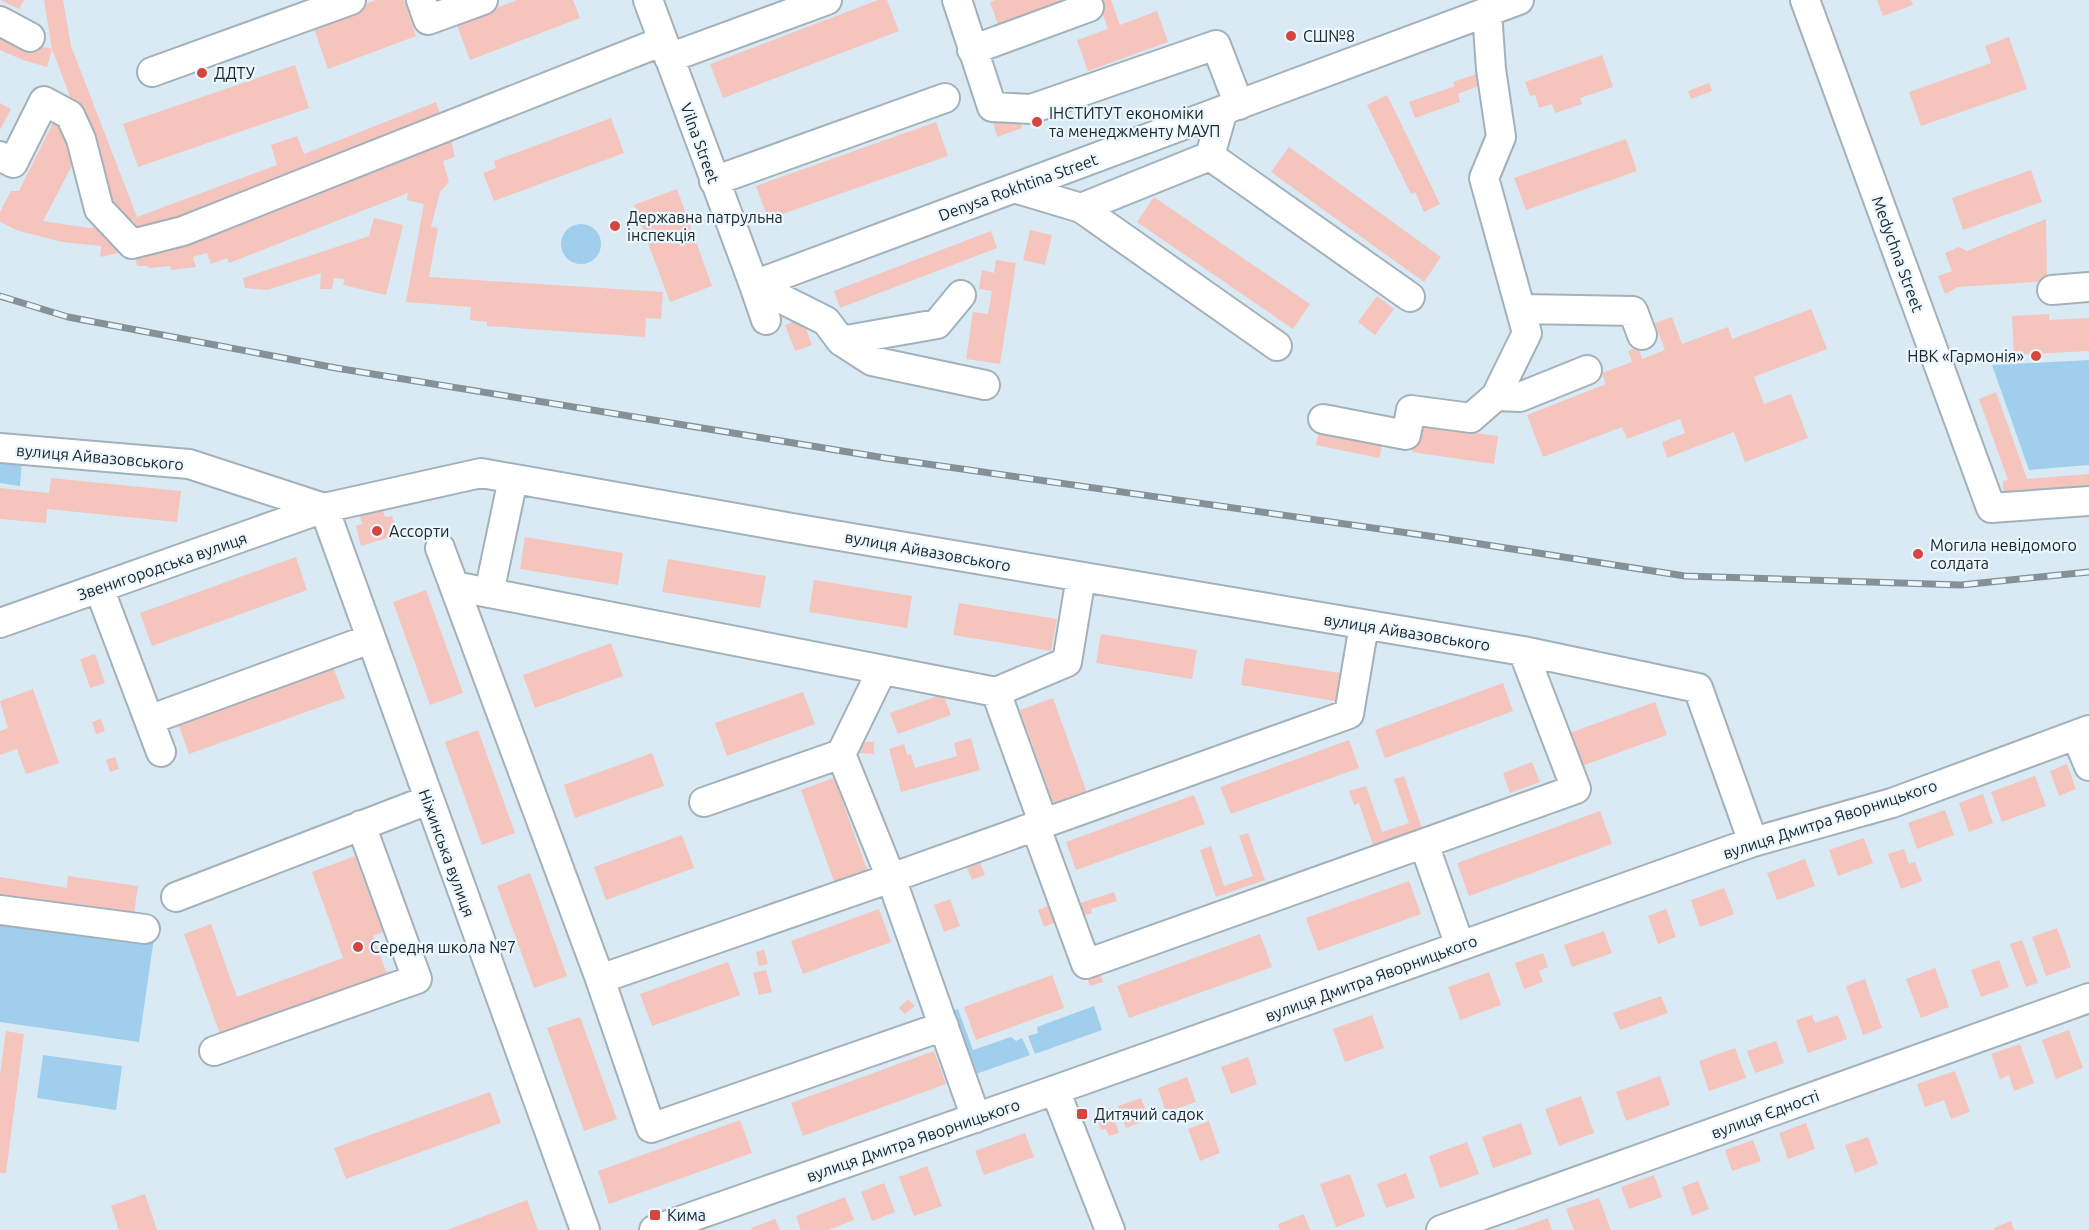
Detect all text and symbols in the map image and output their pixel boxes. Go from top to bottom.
place label: СШ№8 [1303,27,1355,45]
marker: СШ№8 [1284,29,1298,43]
place label: ДДТУ [214,64,255,82]
marker: ДДТУ [195,66,209,80]
street label: Vilna Street [677,100,723,186]
place label: ІНСТИТУТ економіки та менеджменту МАУП [1049,104,1220,140]
marker: ІНСТИТУТ економіки та менеджменту МАУП [1030,115,1044,129]
street label: Denysa Rokhtina Street [936,150,1101,224]
street label: Medychna Street [1869,194,1928,315]
place label: Державна патрульна інспекція [627,208,783,244]
marker: Державна патрульна інспекція [608,219,622,233]
place label: НВК «Гармонія» [1907,347,2024,365]
marker: НВК «Гармонія» [2029,349,2043,363]
street label: вулиця Айвазовського [15,441,185,473]
place label: Ассорти [389,522,450,540]
marker: Ассорти [370,524,384,538]
street label: Звенигородська вулиця [75,528,249,604]
street label: вулиця Айвазовського [844,528,1012,574]
place label: Могила невідомого солдата [1930,536,2077,572]
marker: Могила невідомого солдата [1911,547,1925,561]
street label: вулиця Айвазовського [1322,610,1492,654]
street label: вулиця Дмитра Яворницького [1721,776,1939,862]
street label: Ніжинська вулиця [416,787,478,919]
street label: вулиця Дмитра Яворницького [1263,931,1479,1025]
place label: Середня школа №7 [370,938,516,956]
marker: Середня школа №7 [351,940,365,954]
street label: вулиця Єдності [1709,1086,1821,1142]
street label: вулиця Дмитра Яворницького [804,1095,1022,1185]
place label: Дитячий садок [1094,1105,1204,1123]
marker: Дитячий садок [1075,1107,1089,1121]
place label: Кима [667,1206,706,1224]
marker: Кима [648,1208,662,1222]

